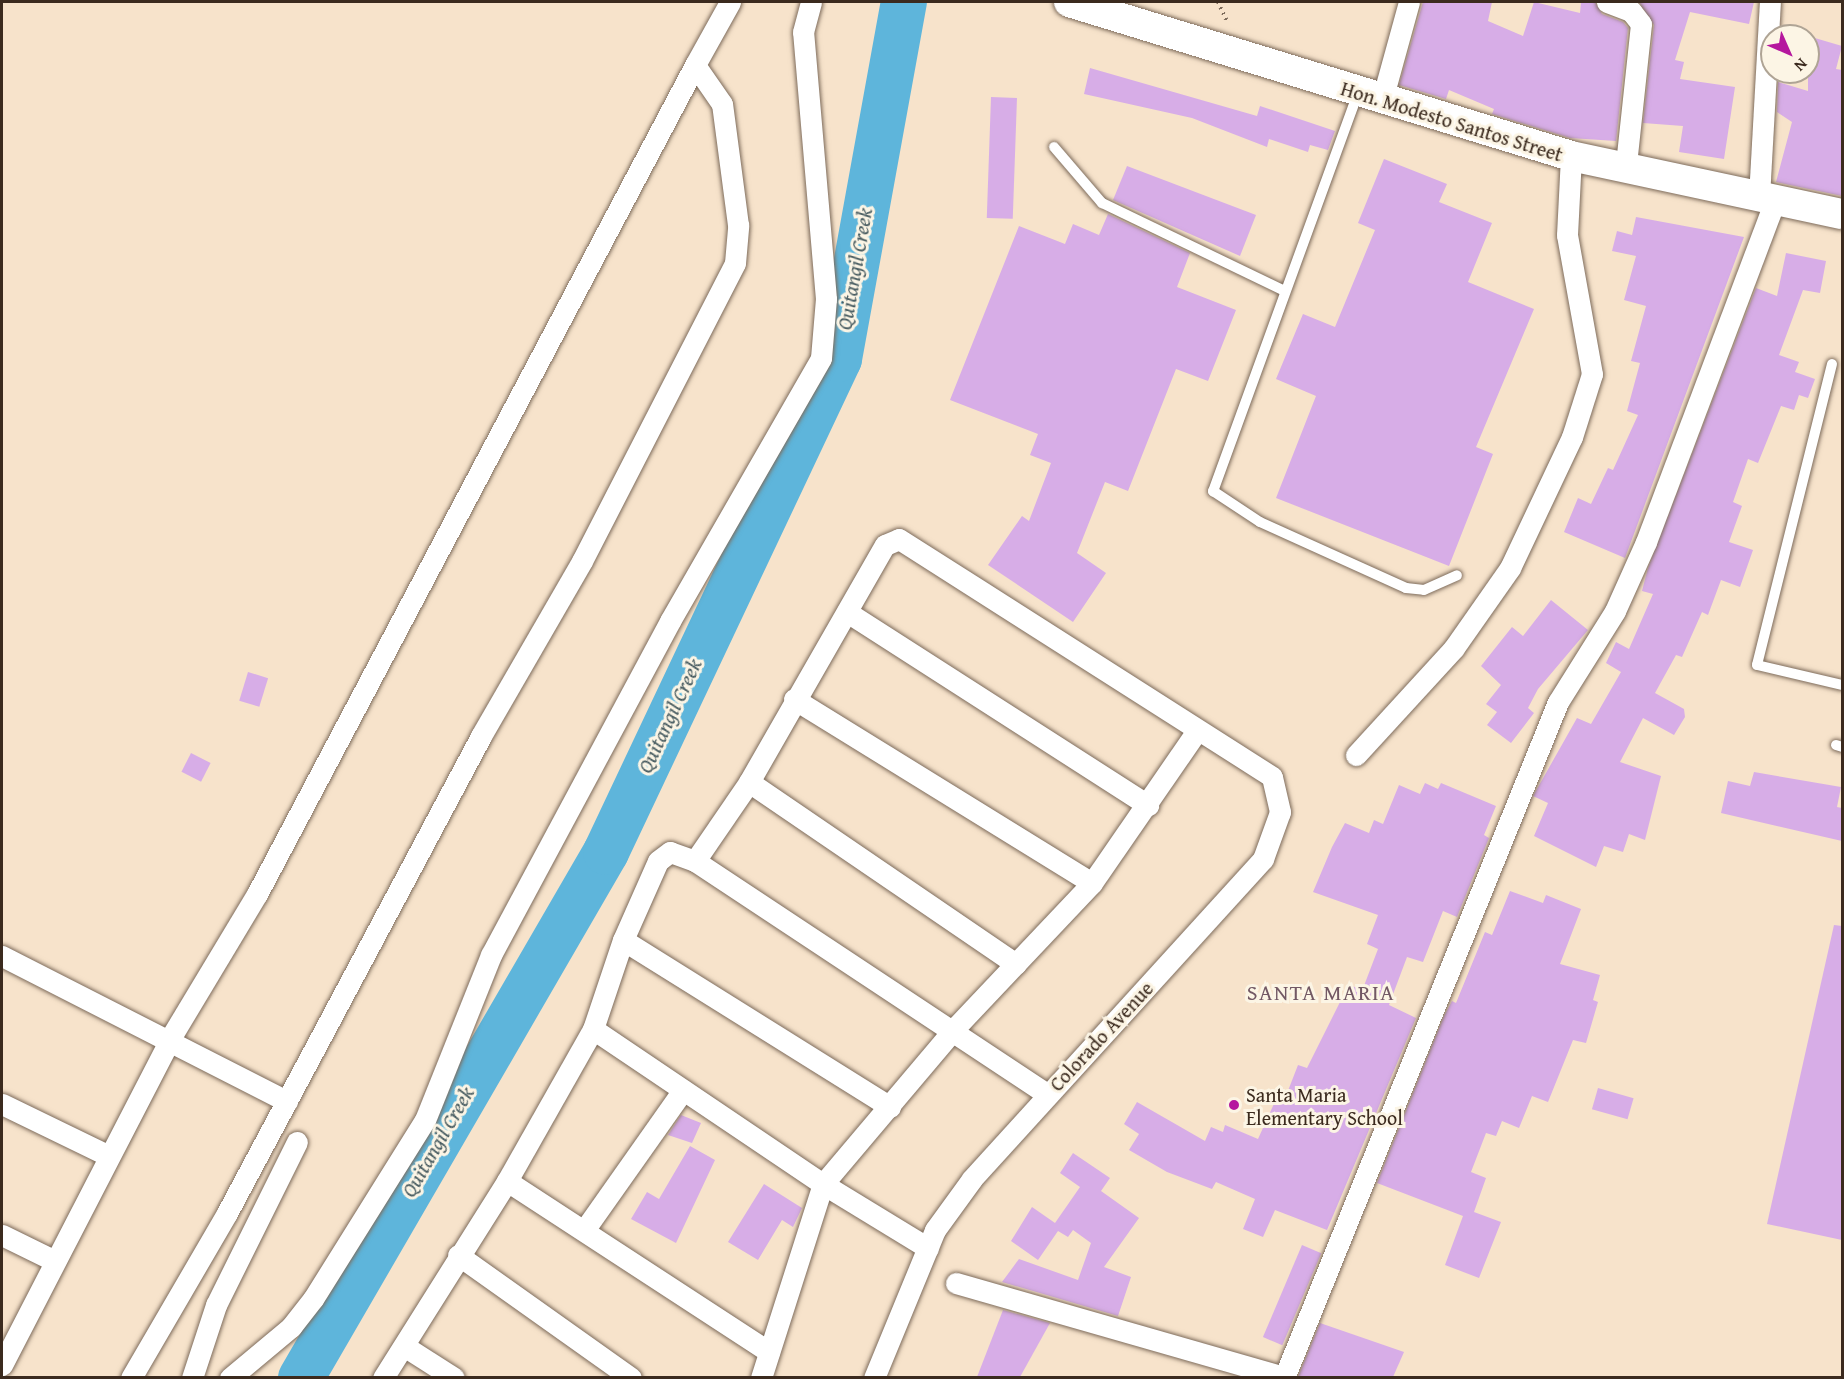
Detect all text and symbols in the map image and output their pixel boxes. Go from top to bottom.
north arrow [1760,24,1820,84]
text: N [1789,53,1814,78]
street label: Hon. Modesto Santos Street [1338,76,1566,166]
water label: Quitangil Creek [832,206,878,332]
water label: Quitangil Creek [633,655,707,777]
street label: Colorado Avenue [1044,976,1158,1096]
district label: SANTA MARIA [1247,980,1395,1006]
water label: Quitangil Creek [396,1082,480,1202]
place label: Santa Maria Elementary School [1246,1082,1403,1129]
marker: Santa Maria Elementary School [1227,1098,1241,1112]

